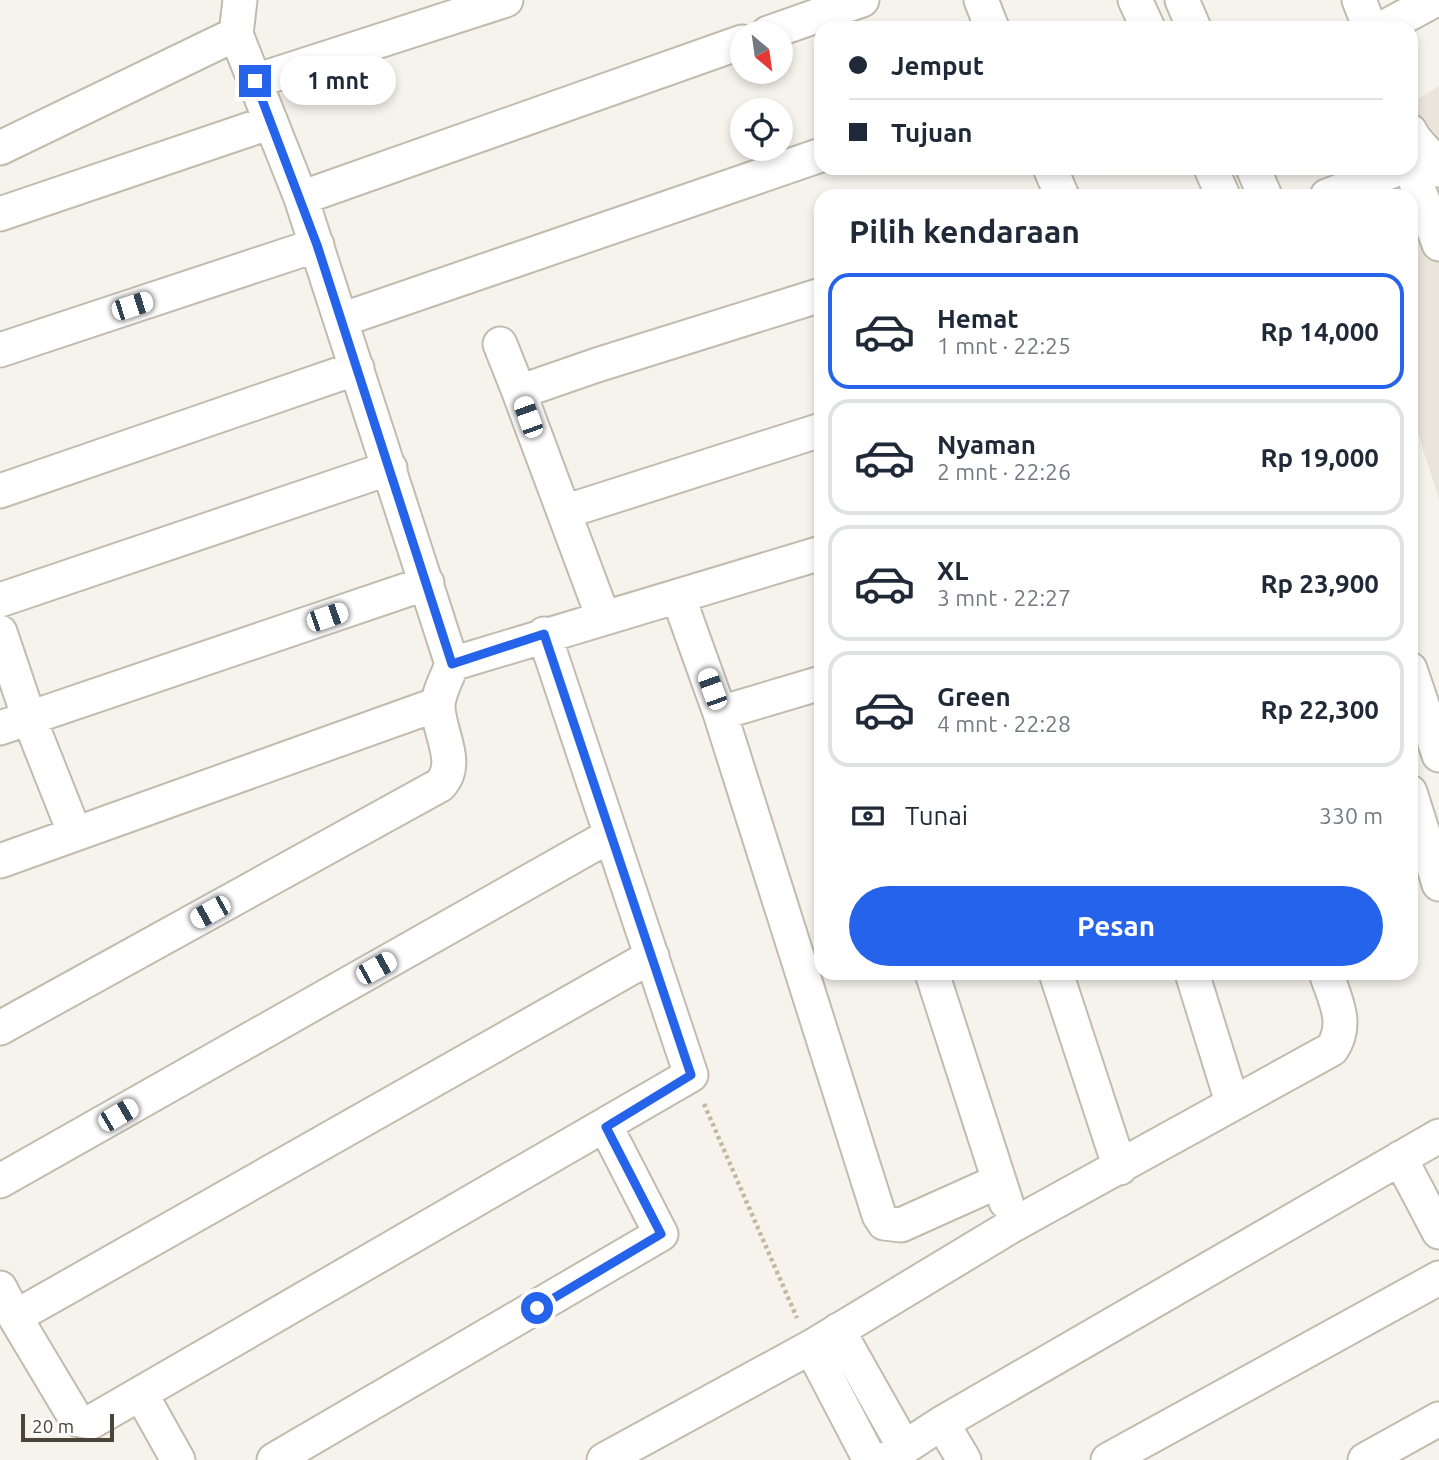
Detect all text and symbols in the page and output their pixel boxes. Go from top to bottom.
north arrow [730,21,793,84]
map controls [730,21,793,161]
text: Jemput [891,51,984,80]
callout: 1 mnt [280,56,395,106]
route end [239,65,271,97]
text: 1 mnt [307,68,369,93]
button: locate [730,98,793,161]
text: Tujuan [891,118,972,147]
text: Pilih kendaraan [849,213,1080,249]
car [109,290,156,322]
icon: car [853,300,916,363]
text: Hemat [937,304,1019,333]
text: Rp 14,000 [1260,317,1379,346]
text: 1 mnt · 22:25 [937,333,1071,358]
car [511,394,546,440]
icon: car [853,426,916,489]
text: Nyaman [937,430,1036,459]
text: Rp 19,000 [1260,443,1379,472]
text: 2 mnt · 22:26 [937,459,1071,484]
icon: car [853,552,916,615]
text: XL [937,556,968,585]
text: Rp 23,900 [1260,569,1379,598]
text: 3 mnt · 22:27 [937,585,1071,610]
car [304,600,351,634]
car [695,666,730,712]
icon: car [853,678,916,741]
text: Green [937,682,1011,711]
text: Rp 22,300 [1260,695,1379,724]
text: 4 mnt · 22:28 [937,711,1071,736]
icon: cash [849,797,887,835]
text: Tunai [905,801,968,830]
text: 330 m [1319,803,1383,828]
button: Pesan [849,886,1383,966]
car [187,893,234,931]
car [353,949,400,987]
car [95,1095,142,1135]
route start [521,1292,553,1324]
scale bar [21,1411,114,1443]
text: 20 m [32,1415,74,1437]

